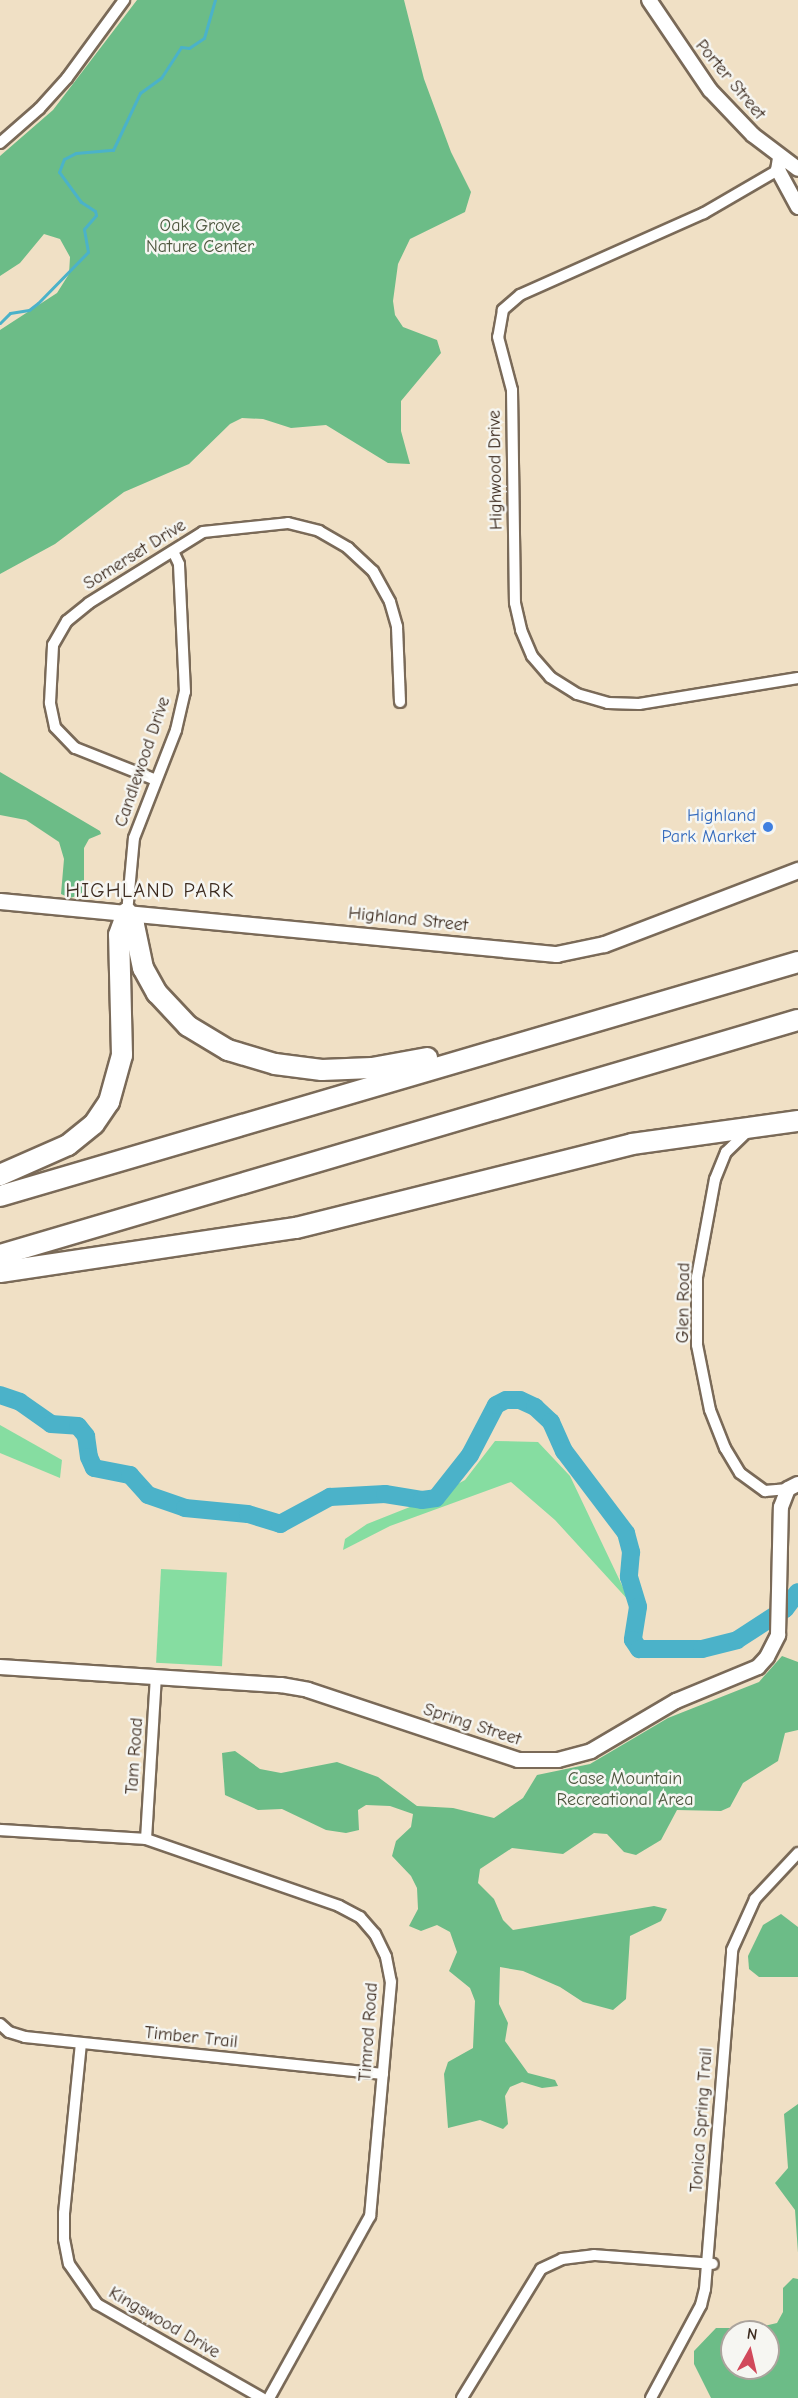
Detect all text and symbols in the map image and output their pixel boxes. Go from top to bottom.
street label: Porter Street [690,36,770,124]
park label: Oak Grove Nature Center [146,216,254,258]
street label: Highwood Drive [484,410,508,530]
street label: Somerset Drive [80,515,190,595]
street label: Candlewood Drive [111,694,175,830]
place label: Highland Park Market [662,806,756,848]
marker: Highland Park Market [761,820,775,834]
district label: HIGHLAND PARK [65,878,235,902]
street label: Highland Street [347,903,469,937]
street label: Glen Road [672,1262,696,1344]
street label: Spring Street [420,1699,524,1751]
street label: Tam Road [122,1717,148,1795]
park label: Case Mountain Recreational Area [557,1769,693,1812]
street label: Timrod Road [355,1982,383,2082]
street label: Timber Trail [143,2022,239,2054]
street label: Tonica Spring Trail [686,2047,718,2193]
street label: Kingswood Drive [105,2282,223,2364]
north arrow [720,2320,780,2380]
text: N [746,2325,759,2344]

